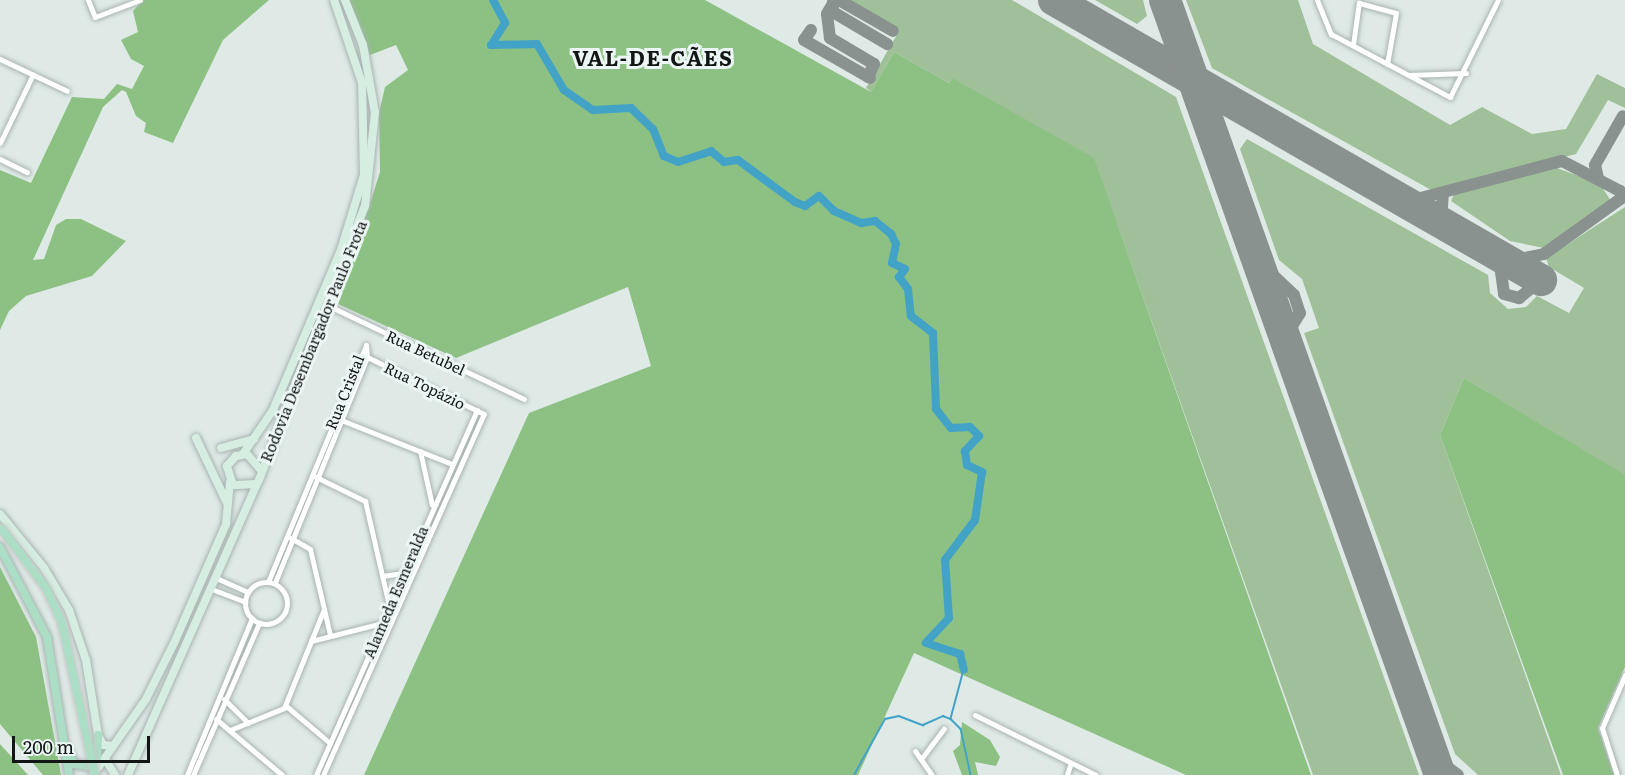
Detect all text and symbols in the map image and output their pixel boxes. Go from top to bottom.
district label: VAL-DE-CÃES [573,44,733,70]
street label: Rodovia Desembargador Paulo Frota [256,218,370,464]
street label: Rua Betubel [384,326,468,378]
street label: Rua Cristal [321,352,367,432]
street label: Rua Topázio [382,358,468,412]
street label: Alameda Esmeralda [359,523,431,661]
scale bar [15,724,153,762]
text: 200 m [23,733,74,760]

